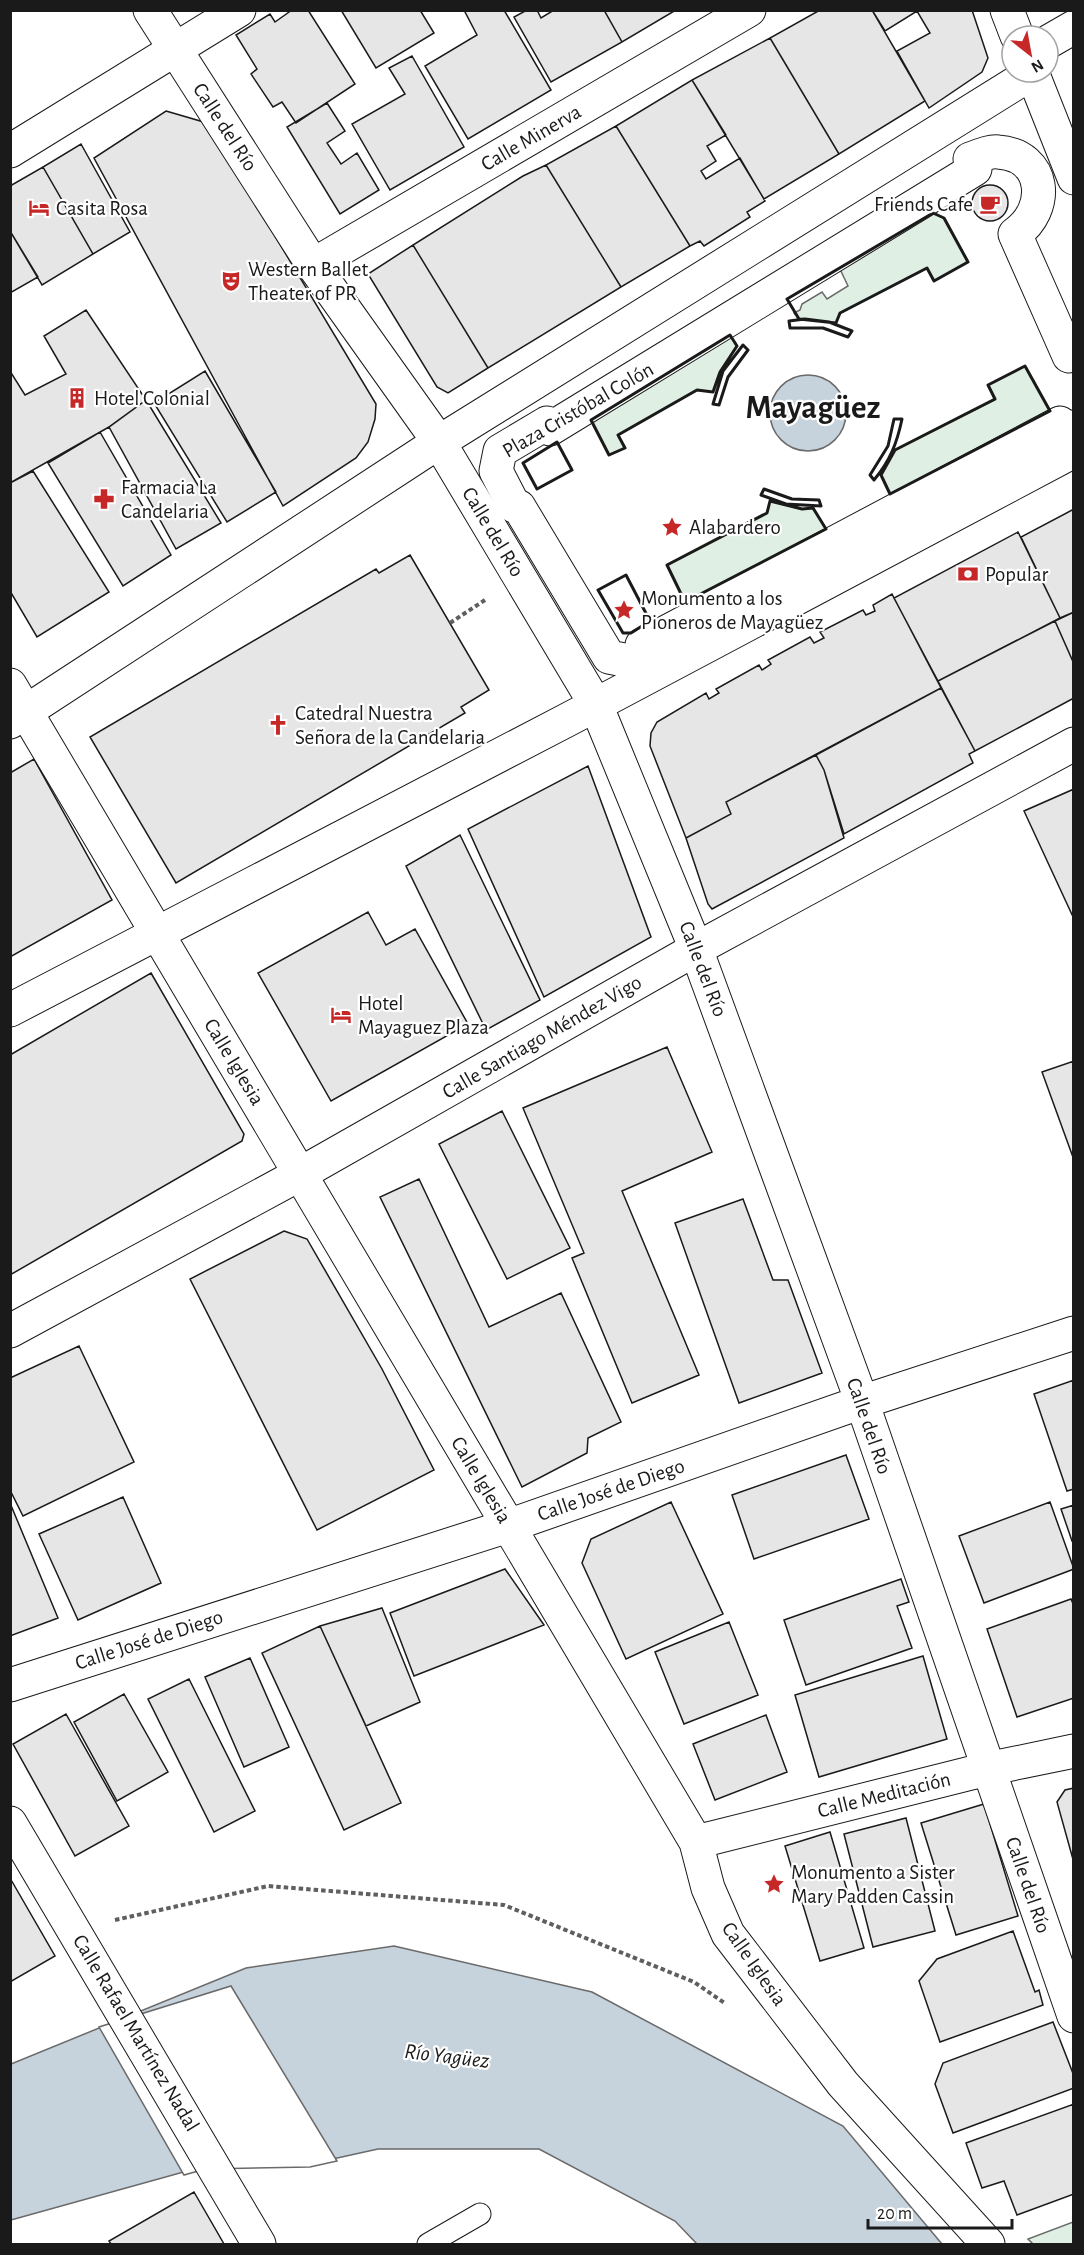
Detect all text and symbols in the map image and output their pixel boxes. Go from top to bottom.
north arrow [1000,24,1060,84]
text: N [1028,56,1046,76]
street label: Calle del Río [189,79,261,175]
street label: Calle Minerva [477,101,585,175]
cafe icon: Friends Cafe [978,192,1002,216]
place label: Friends Cafe [874,194,973,215]
hotel icon: Casita Rosa [27,196,51,220]
place label: Casita Rosa [56,198,148,219]
place label: Western Ballet Theater of PR [248,259,368,304]
theatre icon: Western Ballet Theater of PR [219,269,243,293]
street label: Plaza Cristóbal Colón [499,358,657,462]
building icon: Hotel Colonial [65,386,89,410]
place label: Hotel Colonial [94,388,210,409]
district label: Mayagüez [745,392,881,425]
place label: Farmacia La Candelaria [121,477,217,522]
street label: Calle del Río [458,484,528,580]
pharmacy icon: Farmacia La Candelaria [92,487,116,511]
place icon: Alabardero [660,515,684,539]
place label: Alabardero [689,517,781,538]
bank icon: Popular [956,562,980,586]
place label: Popular [985,564,1048,585]
place label: Monumento a los Pioneros de Mayagüez [641,588,823,633]
place icon: Monumento a los Pioneros de Mayagüez [612,598,636,622]
place label: Catedral Nuestra Señora de la Candelaria [295,703,486,748]
church icon: Catedral Nuestra Señora de la Candelaria [266,713,290,737]
street label: Calle del Río [675,918,731,1020]
street label: Calle Santiago Méndez Vigo [439,971,645,1103]
place label: Hotel Mayaguez Plaza [358,993,489,1038]
hotel icon: Hotel Mayaguez Plaza [329,1003,353,1027]
street label: Calle Iglesia [200,1015,268,1109]
street label: Calle del Río [843,1375,895,1477]
street label: Calle Iglesia [447,1433,515,1527]
street label: Calle José de Diego [535,1455,687,1525]
street label: Calle José de Diego [72,1606,226,1674]
street label: Calle Meditación [815,1768,953,1822]
street label: Calle del Río [1002,1834,1054,1936]
place label: Monumento a Sister Mary Padden Cassin [791,1862,955,1907]
place icon: Monumento a Sister Mary Padden Cassin [762,1872,786,1896]
street label: Calle Iglesia [718,1918,791,2010]
street label: Calle Rafael Martínez Nadal [69,1931,203,2135]
water label: Río Yagüez [403,2040,491,2072]
scale bar [868,2192,1012,2230]
text: 20 m [877,2205,912,2223]

